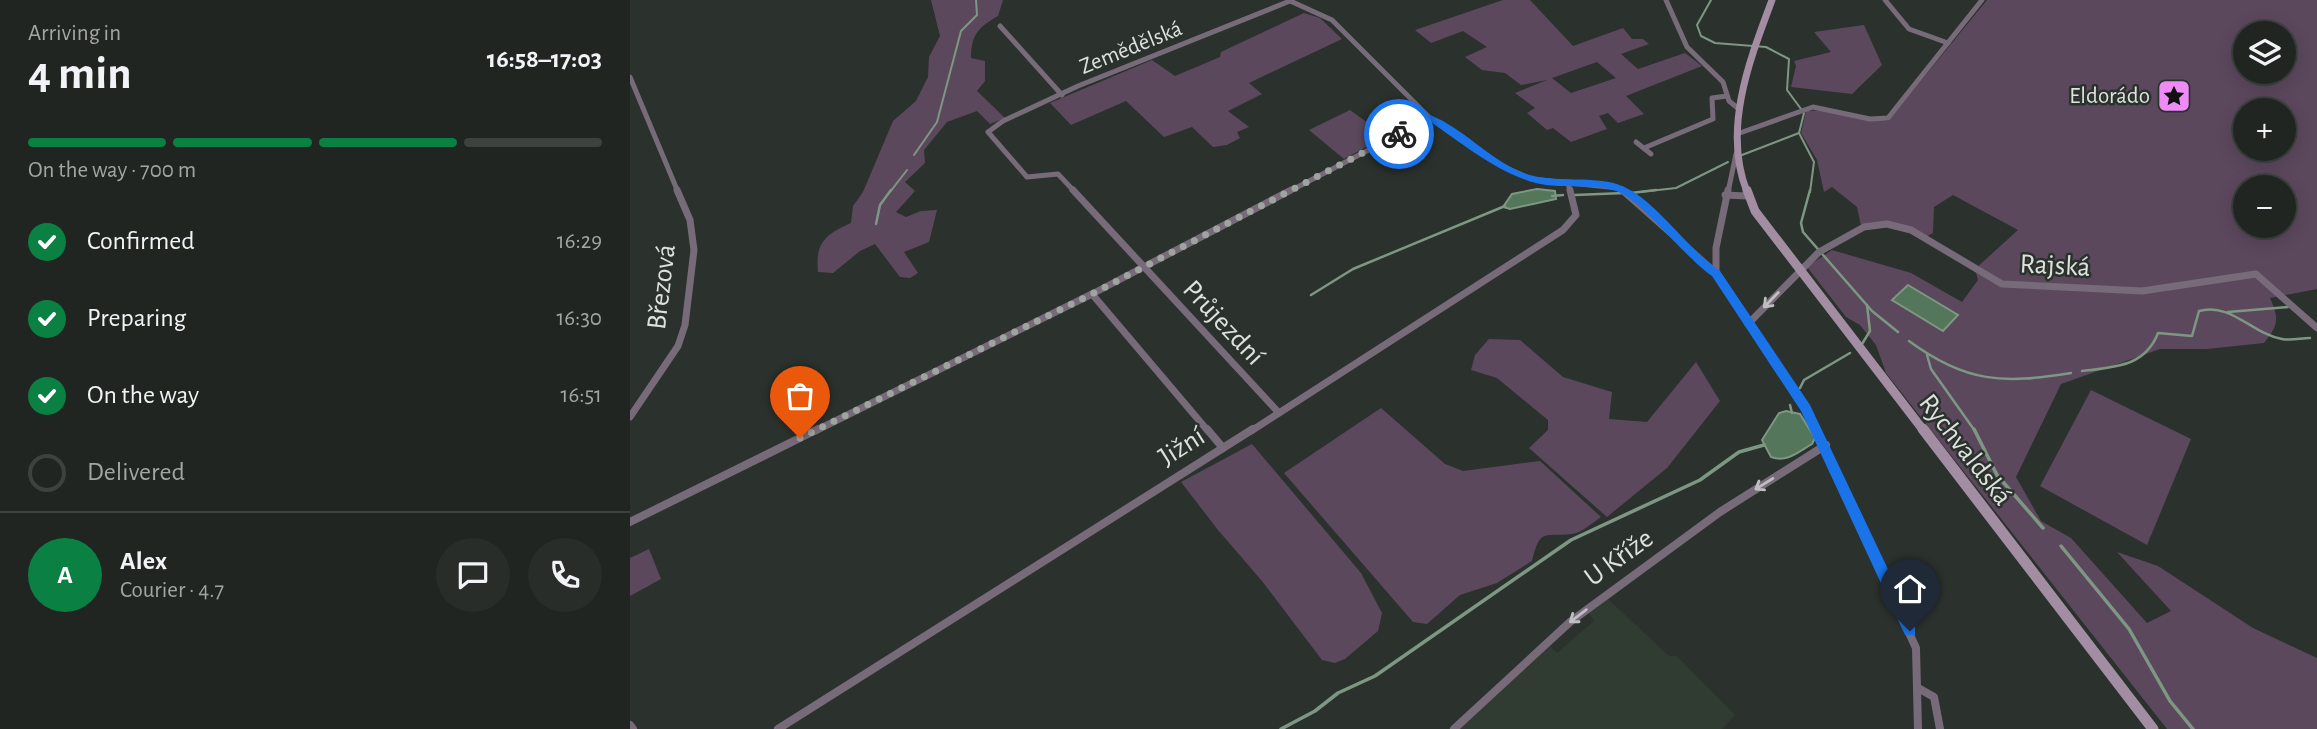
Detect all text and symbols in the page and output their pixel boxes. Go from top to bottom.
street label: Zemědělská [1076,17,1186,79]
map controls [2233,21,2296,238]
button: layers [2233,21,2296,84]
text: Arriving in [28,22,121,45]
text: 16:58–17:03 [487,46,602,72]
text: 4 min [28,51,132,97]
place icon: Eldorádo [2155,77,2193,115]
place label: Eldorádo [2069,85,2150,108]
button: + [2233,98,2296,161]
courier [1364,99,1434,169]
icon: bike [1380,115,1418,153]
text: On the way · 700 m [28,159,196,182]
button: − [2233,175,2296,238]
icon: check [28,223,66,261]
text: Confirmed [87,228,195,254]
text: 16:29 [557,230,602,253]
street label: Březová [643,243,681,331]
street label: Rajská [2019,250,2091,282]
street label: Průjezdní [1177,275,1269,371]
one-way arrow [1763,291,1780,308]
icon: check [28,300,66,338]
text: Preparing [87,305,186,331]
text: 16:30 [556,307,602,330]
pin [770,366,830,438]
icon: check [28,377,66,415]
icon: bag [781,377,819,415]
text: On the way [87,382,199,408]
text: 16:51 [560,384,602,407]
street label: Rychvaldská [1913,389,2017,511]
street label: Jižní [1154,422,1210,472]
text: Delivered [87,459,185,485]
one-way arrow [1754,478,1774,492]
street label: U Kříže [1580,524,1658,592]
button: chat [436,538,510,612]
button: phone [528,538,602,612]
text: Alex [120,548,167,574]
pin [1880,559,1940,631]
text: A [57,562,73,588]
icon: home [1891,570,1929,608]
text: Courier · 4.7 [120,579,224,602]
one-way arrow [1570,608,1588,623]

